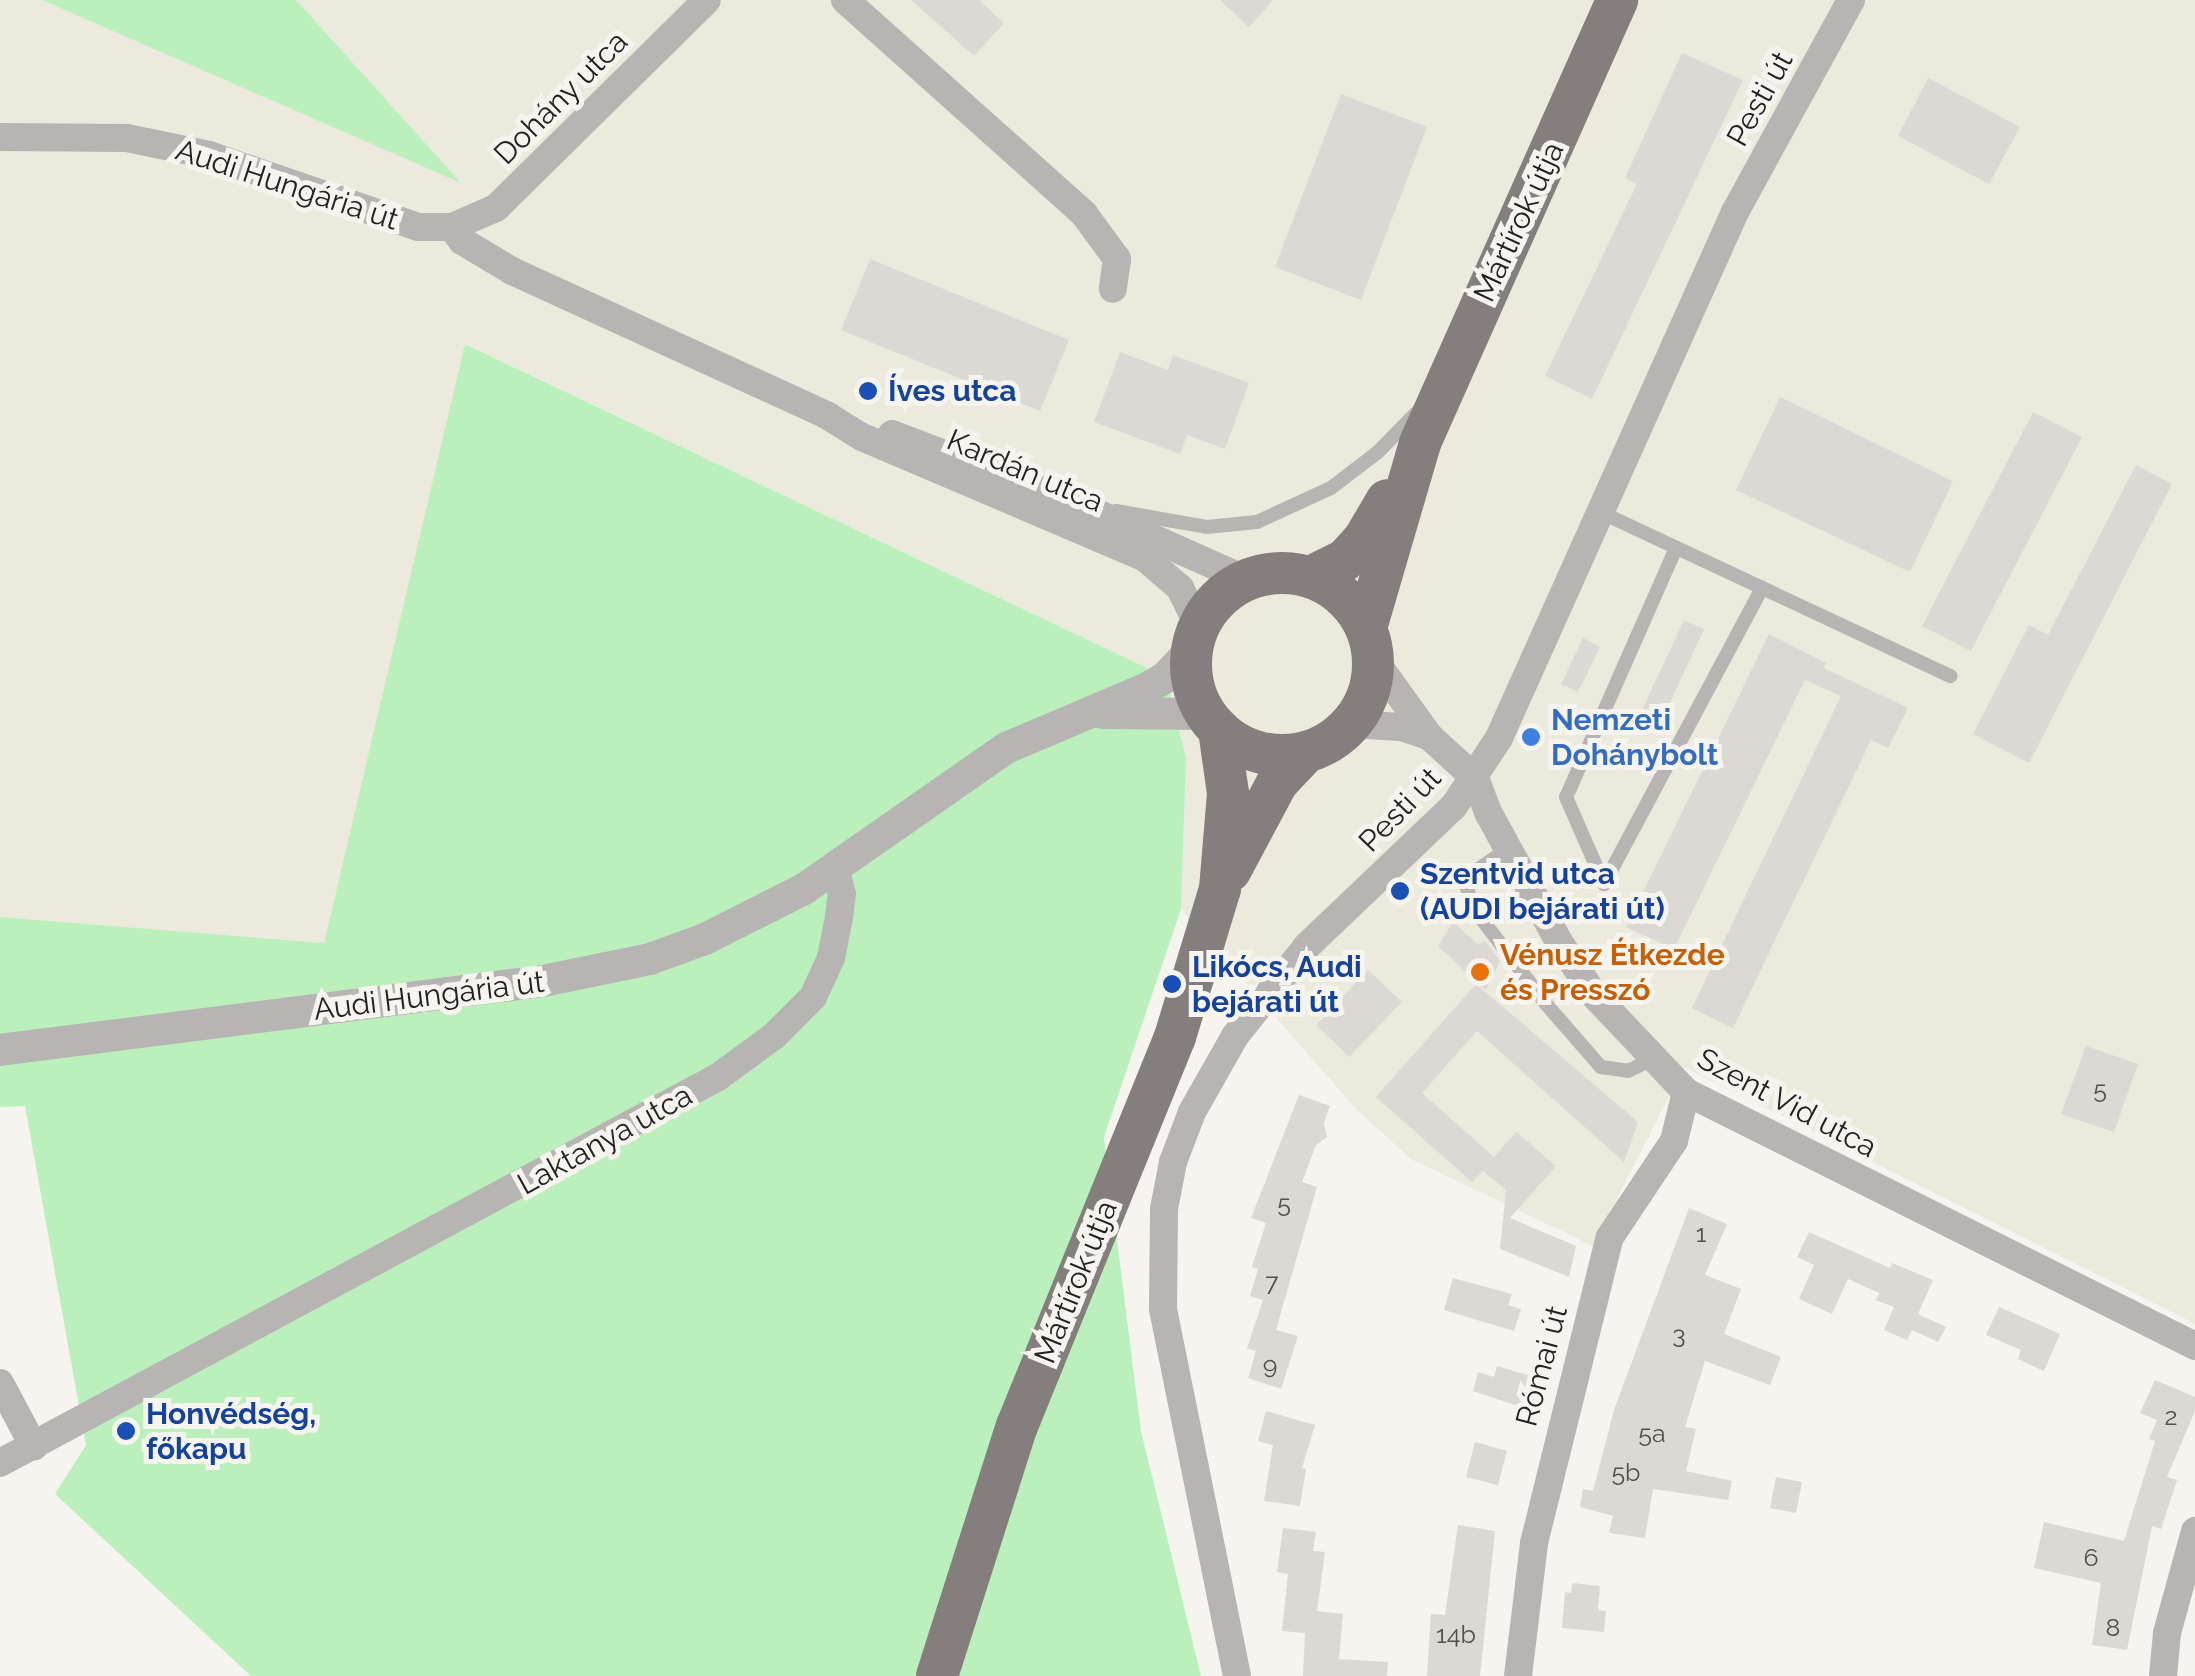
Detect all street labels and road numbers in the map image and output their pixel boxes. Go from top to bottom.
street label: Dohány utca [487,24,635,172]
street label: Pesti út [1719,45,1801,153]
street label: Audi Hungária út [171,132,403,238]
street label: Mártírok útja [1466,136,1572,308]
street label: Kardán utca [941,422,1109,520]
street label: Pesti út [1351,761,1449,859]
street label: Audi Hungária út [312,964,546,1028]
street label: Szent Vid utca [1691,1040,1883,1166]
street label: Laktanya utca [512,1077,698,1203]
street label: Mártírok útja [1027,1195,1125,1369]
street label: Római út [1509,1302,1575,1430]

